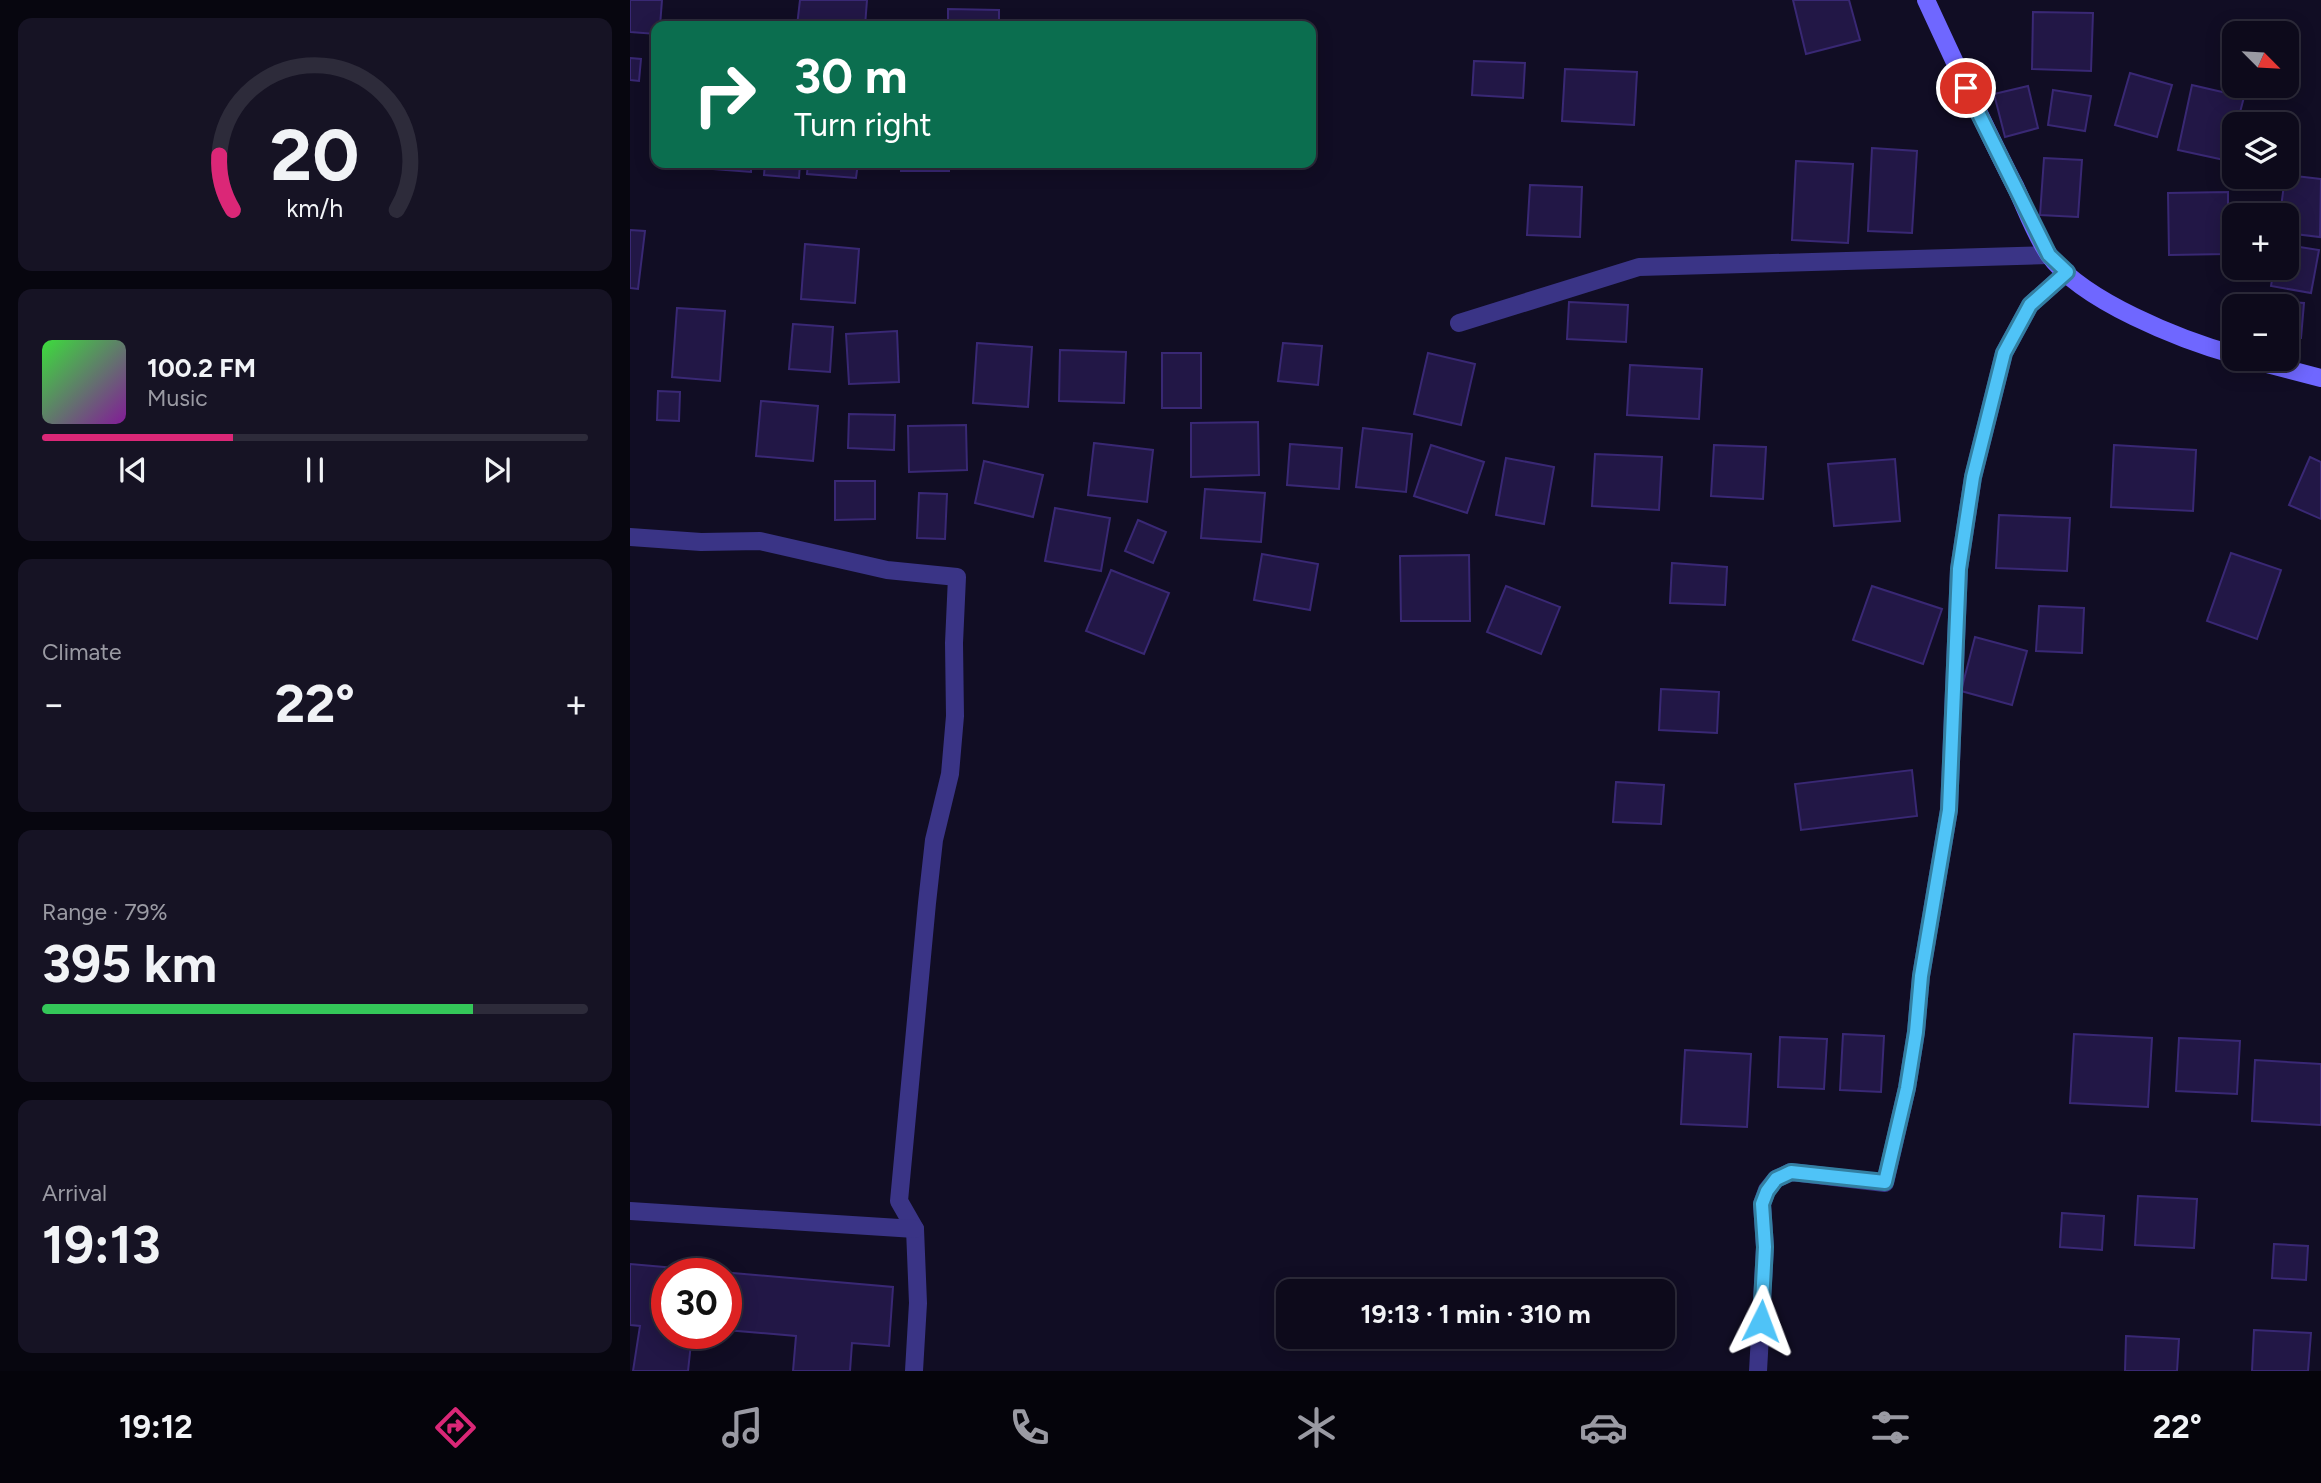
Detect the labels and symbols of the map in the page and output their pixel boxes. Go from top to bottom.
north arrow [2222,21,2300,98]
pin [1936,58,1996,118]
speed limit sign: 30 [651,1258,742,1349]
position arrow [1724,1284,1798,1358]

